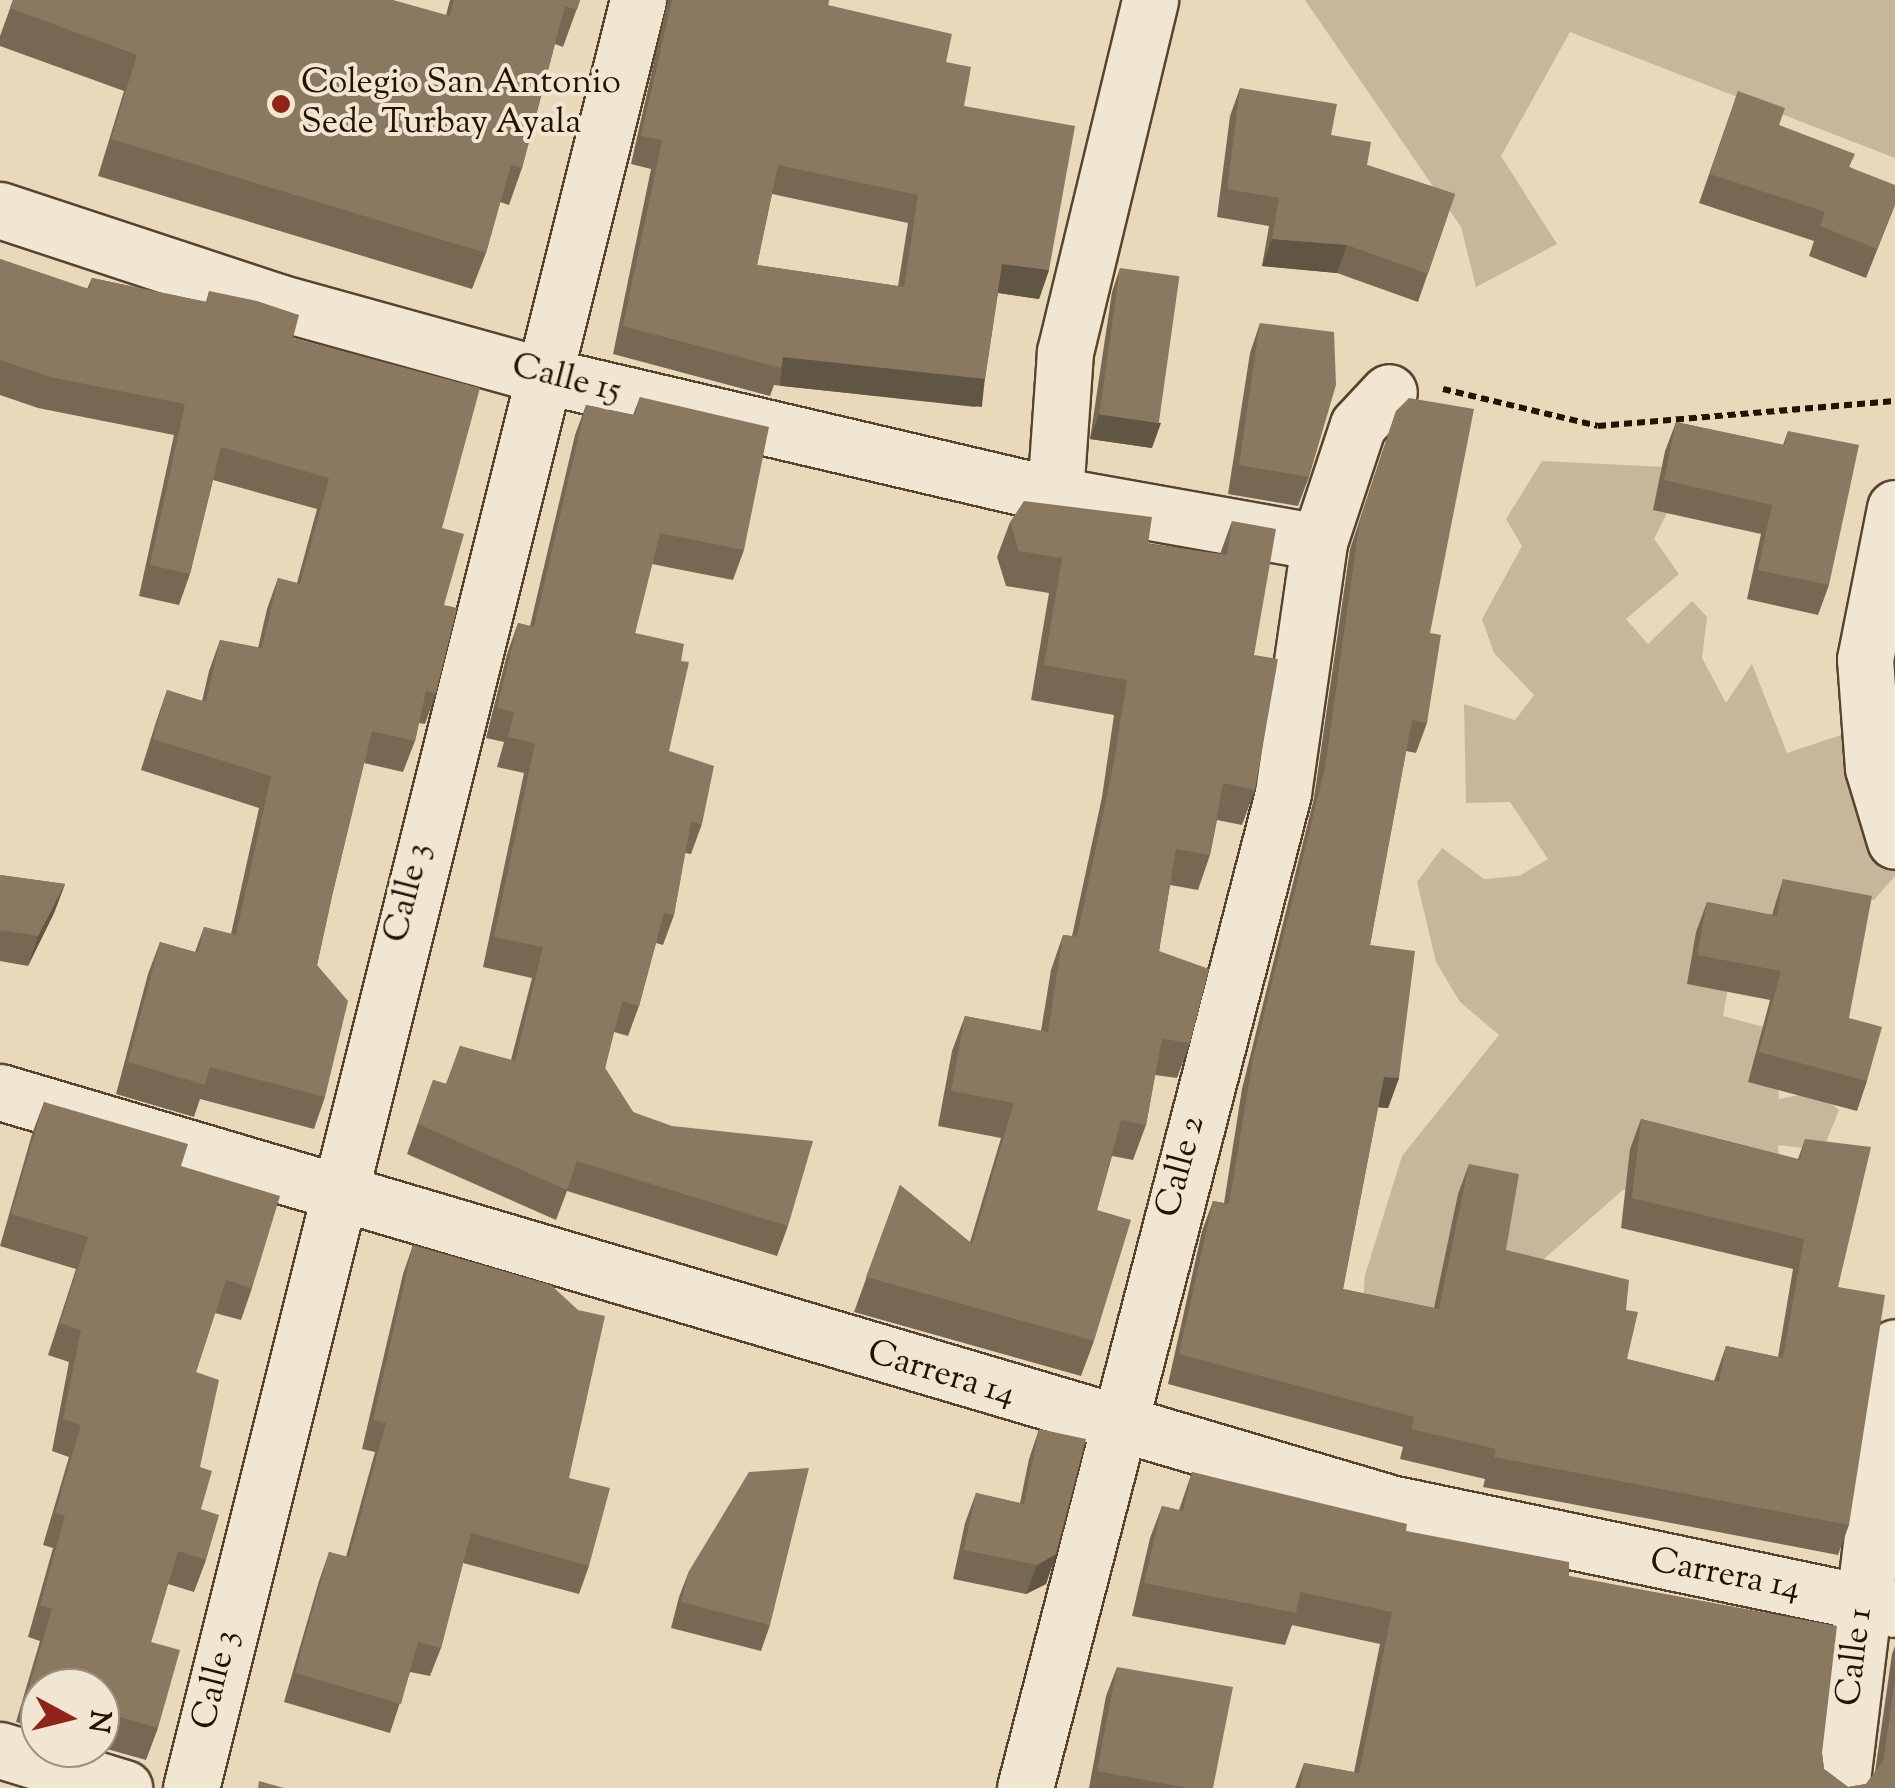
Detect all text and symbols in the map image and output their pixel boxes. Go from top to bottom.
place label: Colegio San Antonio Sede Turbay Ayala [301,63,621,145]
marker: Colegio San Antonio Sede Turbay Ayala [270,93,292,115]
street label: Calle 15 [507,346,625,414]
street label: Calle 3 [376,839,442,947]
street label: Calle 2 [1148,1112,1216,1222]
street label: Carrera 14 [862,1333,1020,1417]
street label: Carrera 14 [1646,1541,1804,1611]
street label: Calle 1 [1829,1605,1883,1709]
street label: Calle 3 [184,1626,250,1734]
north arrow [20,1668,120,1768]
text: N [77,1708,119,1735]

